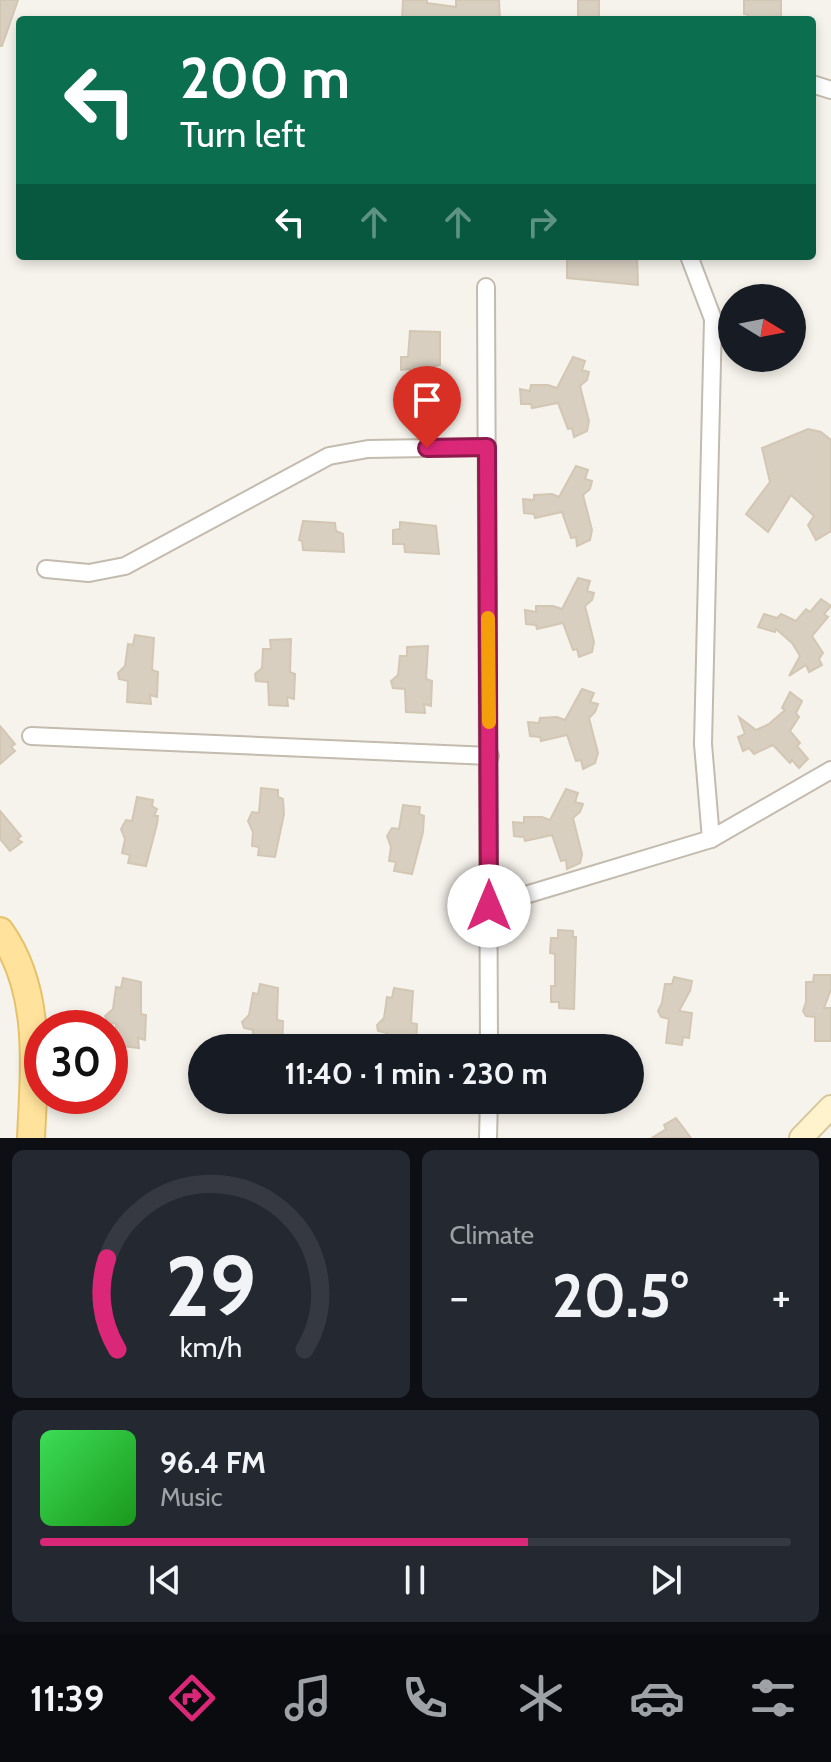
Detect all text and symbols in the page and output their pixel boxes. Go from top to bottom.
text: 200 m [180,44,350,112]
icon: left [48,48,152,152]
text: Turn left [180,112,305,156]
icon: left [268,200,312,244]
icon: ahead [352,200,396,244]
icon: ahead [436,200,480,244]
icon: right [520,200,564,244]
north arrow [718,284,806,372]
map controls [718,284,806,372]
pin [393,366,461,448]
icon: arrive [405,378,449,422]
position arrow [447,864,531,948]
speed limit sign: 30 [24,1010,128,1114]
text: 11:40 · 1 min · 230 m [284,1055,548,1092]
text: Climate [450,1219,534,1251]
text: 29 [165,1236,256,1337]
text: 20.5° [552,1259,688,1332]
text: − [450,1270,469,1323]
text: + [772,1270,791,1323]
text: km/h [179,1329,242,1364]
text: 96.4 FM [160,1444,266,1481]
text: Music [160,1481,223,1513]
icon: previous [143,1558,187,1602]
icon: pause [393,1558,437,1602]
icon: next [644,1558,688,1602]
icon: directions [164,1670,220,1726]
icon: music [280,1670,336,1726]
icon: phone [397,1670,453,1726]
icon: climate [513,1670,569,1726]
icon: car [629,1670,685,1726]
icon: filters [745,1670,801,1726]
text: 11:39 [30,1676,104,1720]

